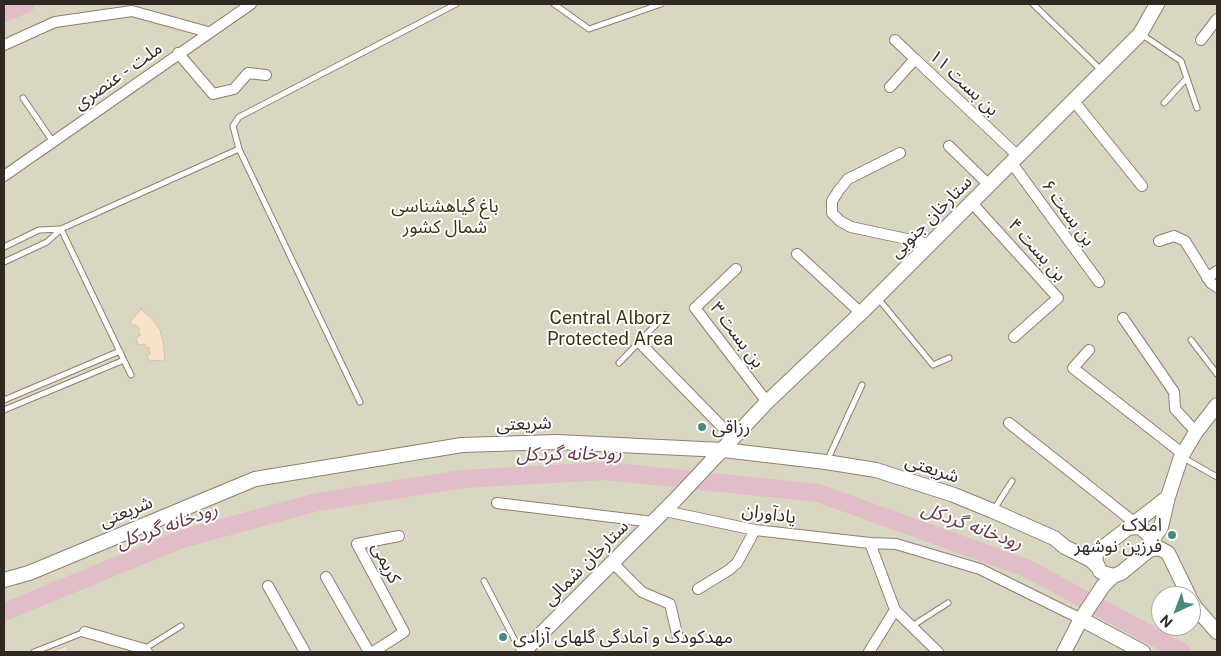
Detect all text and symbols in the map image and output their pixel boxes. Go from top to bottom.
street label: ملت - عنصری [70,38,166,114]
street label: بن بست ۱۱ [925,45,1003,121]
street label: ستارخان جنوبی [885,171,977,263]
street label: بن بست ۶ [1037,176,1099,250]
park label: باغ گیاهشناسی شمال کشور [391,195,499,238]
street label: بن بست ۴ [1003,214,1071,286]
street label: بن بست ۳ [705,298,769,372]
park label: Central Alborz Protected Area [547,307,673,350]
street label: شریعتی [496,412,552,436]
place label: رزاقی [712,416,750,438]
marker: رزاقی [696,421,708,433]
water label: رودخانه گردکل [516,442,622,466]
street label: شریعتی [902,450,962,488]
street label: شریعتی [96,492,156,532]
water label: رودخانه گردکل [918,497,1026,555]
water label: رودخانه گردکل [113,498,221,554]
street label: یادآوران [741,500,797,528]
place label: املاک فرزین نوشهر [1074,514,1162,556]
street label: ستارخان شمالی [539,516,633,610]
marker: املاک فرزین نوشهر [1166,529,1178,541]
street label: کریمی [367,539,405,587]
north arrow [1151,586,1201,636]
text: N [1157,612,1176,631]
place label: مهدکودک و آمادگی گلهای آزادی [513,626,733,648]
marker: مهدکودک و آمادگی گلهای آزادی [497,631,509,643]

